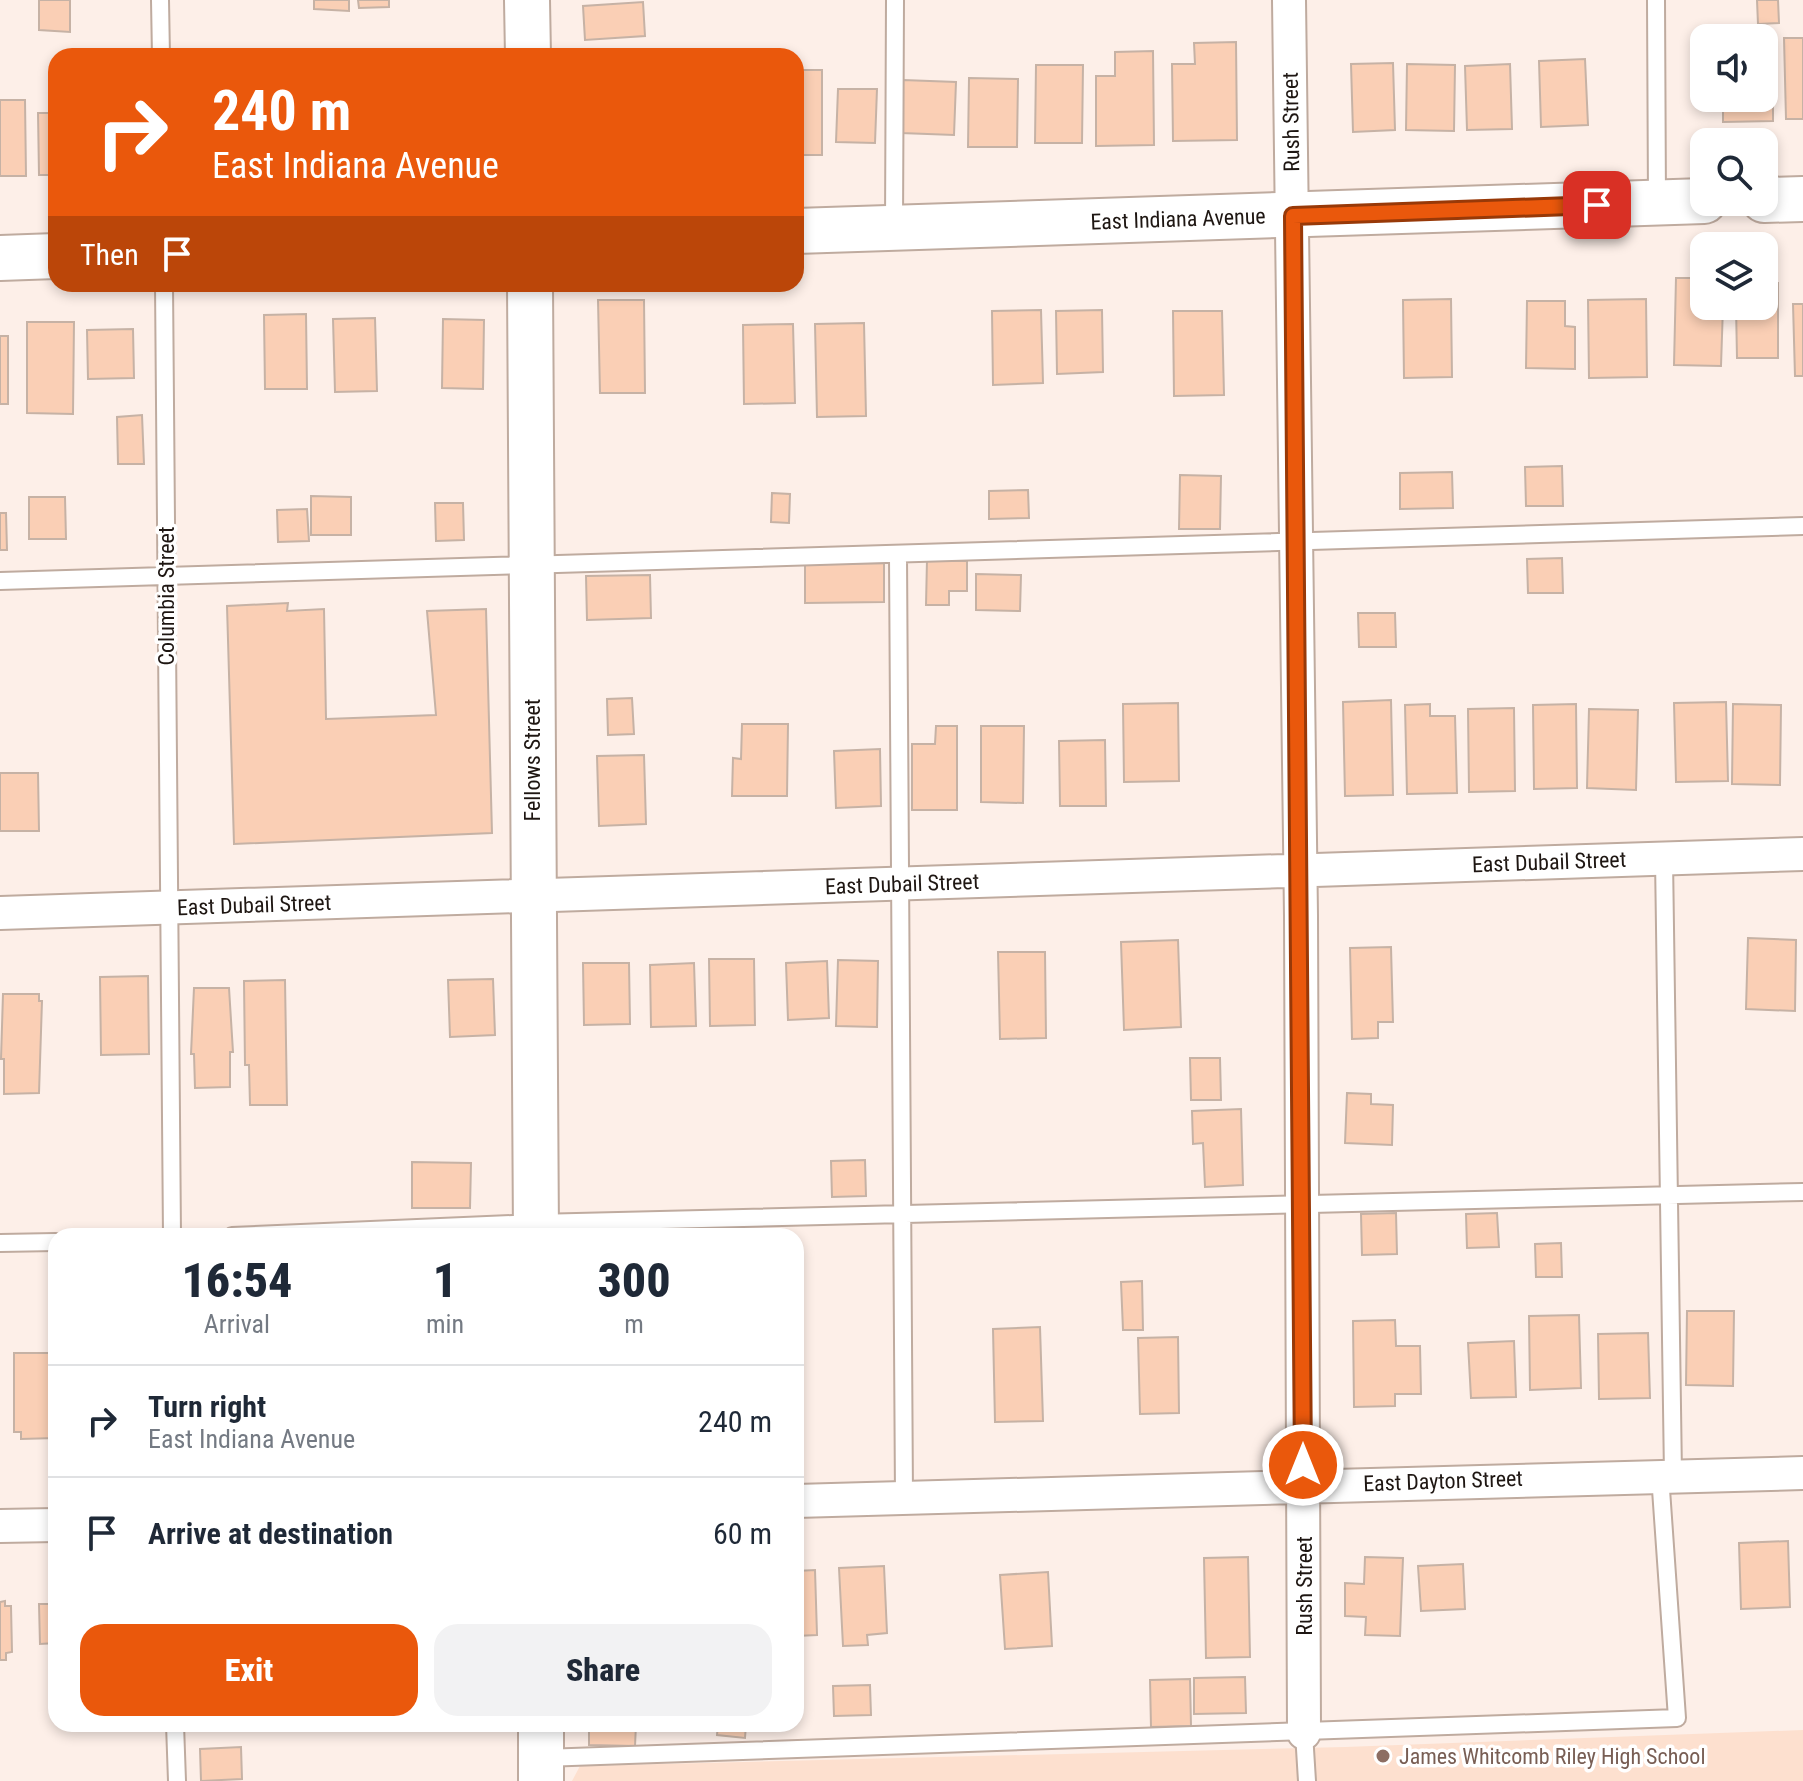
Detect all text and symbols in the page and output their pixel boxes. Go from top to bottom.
map controls [1690,24,1778,320]
button: sound [1690,24,1778,112]
street label: Rush Street [1278,72,1304,172]
text: 240 m [212,78,351,144]
icon: right [80,80,184,184]
button: search [1690,128,1778,216]
text: East Indiana Avenue [212,145,499,187]
pin [1563,171,1631,239]
icon: arrive [1575,183,1619,227]
street label: East Indiana Avenue [1090,203,1266,235]
icon: arrive [155,232,199,276]
button: layers [1690,232,1778,320]
text: Then [80,237,139,272]
street label: Columbia Street [154,527,179,665]
street label: Fellows Street [520,699,545,821]
street label: East Dubail Street [1471,847,1627,877]
street label: East Dubail Street [824,869,980,899]
street label: East Dubail Street [176,890,332,920]
text: 16:54 [181,1252,293,1309]
text: 1 [433,1252,457,1309]
text: 300 [597,1252,671,1309]
text: Arrival [204,1309,270,1339]
text: min [426,1309,464,1339]
text: m [624,1309,644,1339]
text: Turn right [148,1389,266,1424]
icon: right [80,1399,124,1443]
text: 240 m [698,1404,772,1439]
position arrow [1261,1423,1345,1507]
text: East Indiana Avenue [148,1424,355,1454]
street label: East Dayton Street [1363,1466,1523,1496]
icon: arrive [80,1511,124,1555]
text: Arrive at destination [148,1516,393,1551]
text: 60 m [713,1516,772,1551]
street label: Rush Street [1292,1536,1317,1636]
button: Exit [80,1624,418,1716]
button: Share [434,1624,772,1716]
place label: James Whitcomb Riley High School [1399,1744,1705,1769]
marker: James Whitcomb Riley High School [1374,1747,1392,1765]

